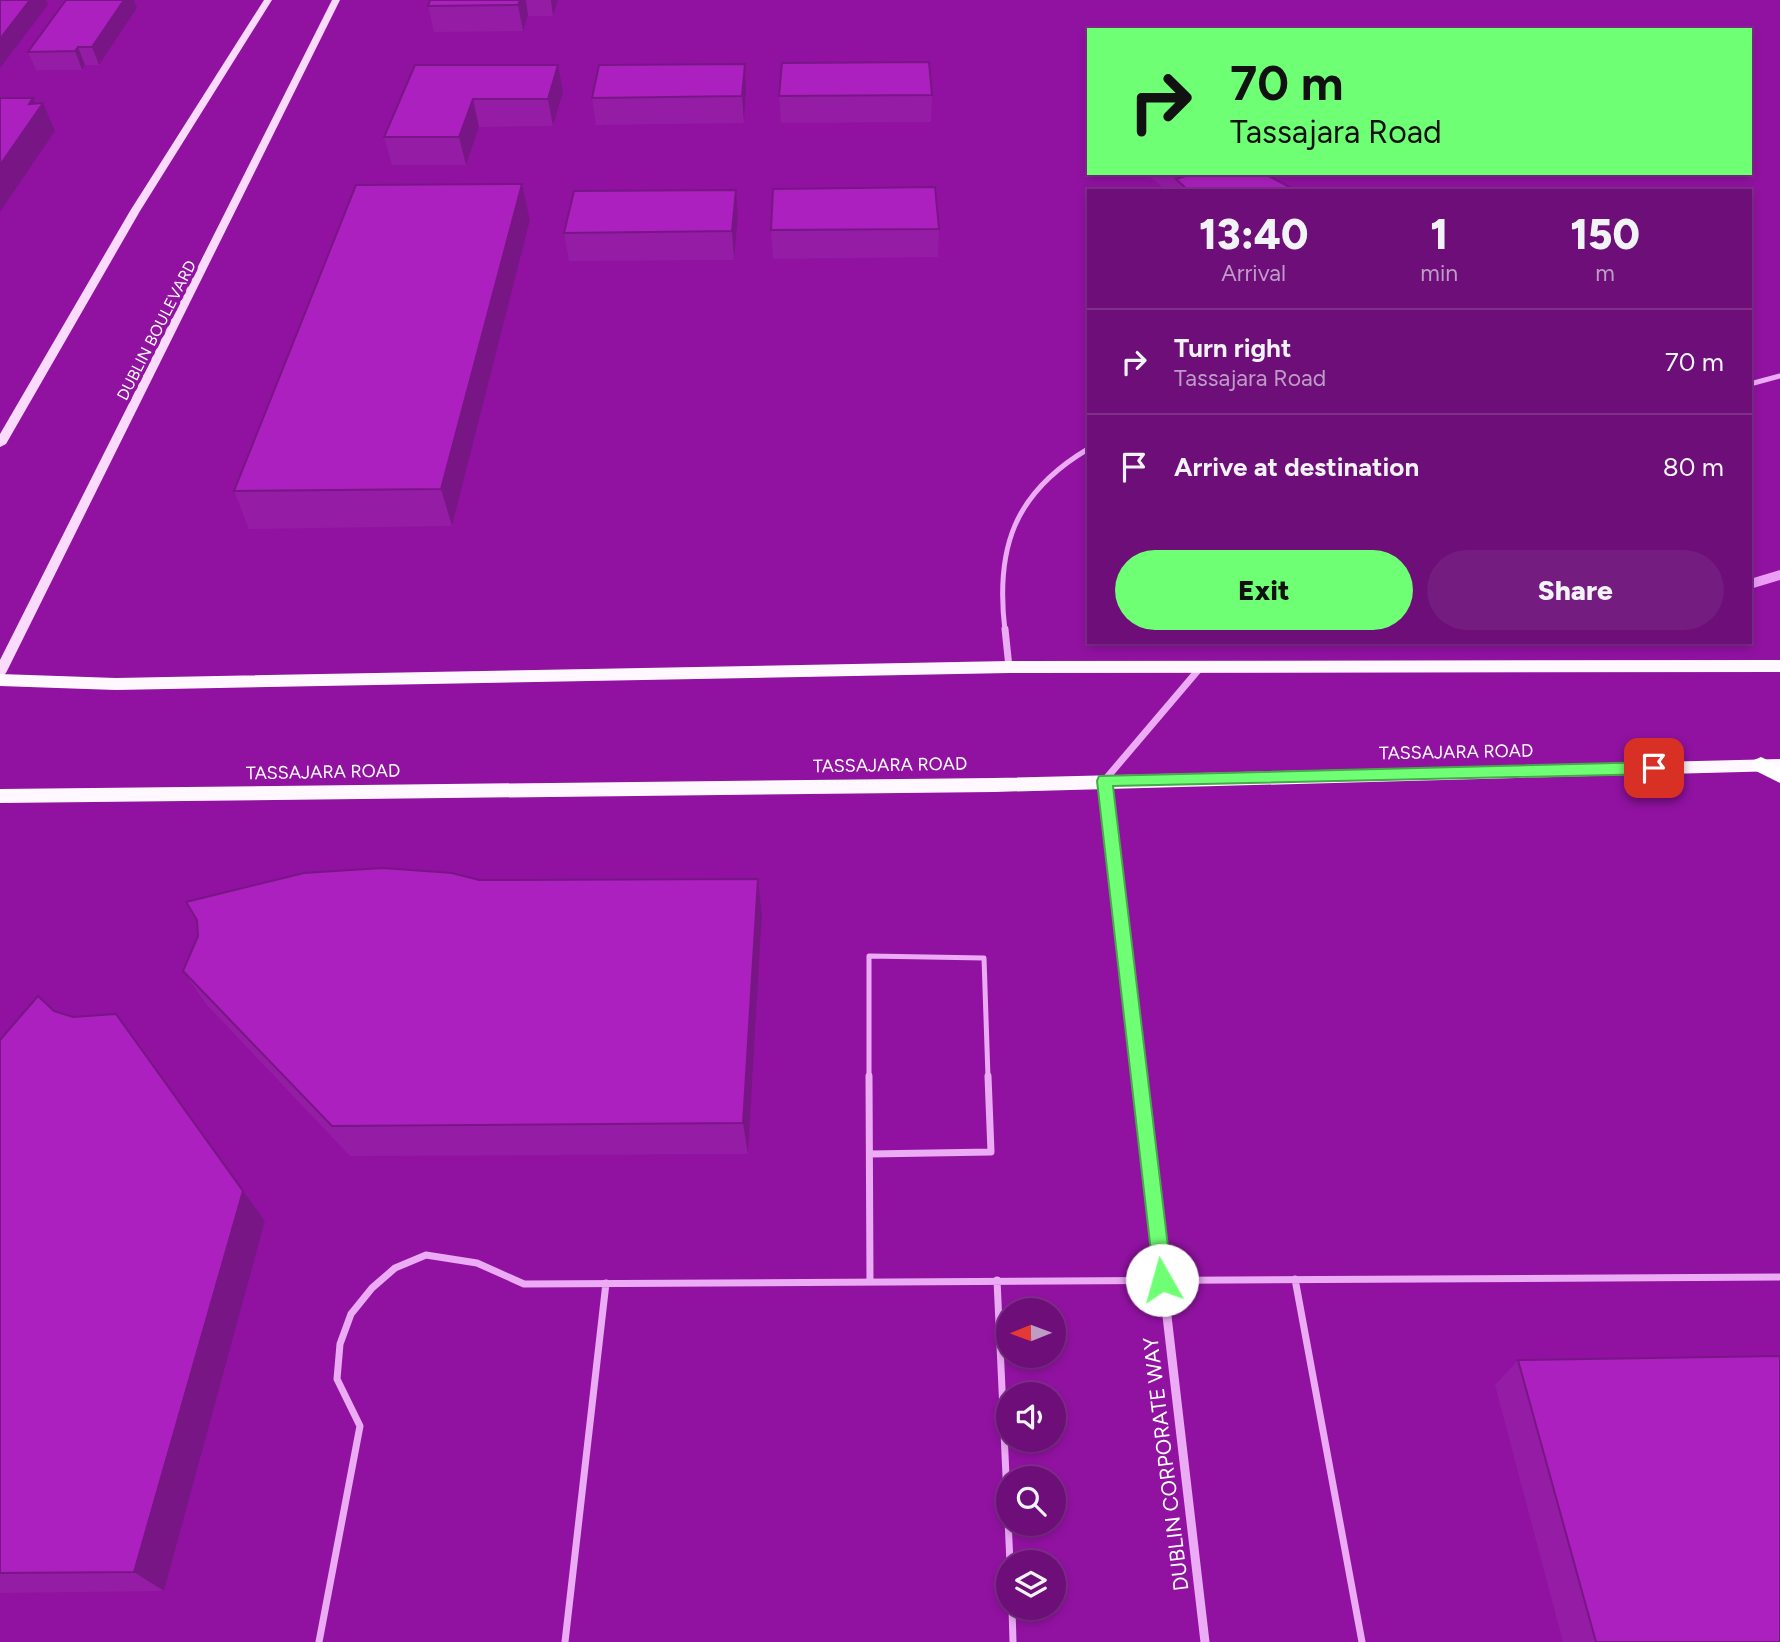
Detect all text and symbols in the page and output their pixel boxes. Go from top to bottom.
text: 70 m [1230,53,1343,112]
icon: right [1115,56,1206,147]
text: Tassajara Road [1230,113,1442,151]
text: 13:40 [1199,209,1308,260]
text: 1 [1430,209,1448,260]
text: 150 [1570,209,1640,260]
street label: DUBLIN BOULEVARD [113,257,200,403]
text: Arrival [1221,259,1286,287]
text: min [1420,259,1458,287]
text: m [1595,259,1615,287]
text: Turn right [1174,332,1291,364]
icon: right [1115,343,1153,381]
text: 70 m [1665,346,1724,378]
text: Tassajara Road [1174,364,1326,392]
icon: arrive [1115,448,1153,486]
text: Arrive at destination [1174,451,1419,483]
text: 80 m [1663,451,1724,483]
button: Exit [1115,550,1413,630]
button: Share [1427,550,1724,630]
pin [1624,738,1684,798]
street label: TASSAJARA ROAD [1379,740,1533,764]
icon: arrive [1635,749,1673,787]
street label: TASSAJARA ROAD [813,753,967,777]
street label: TASSAJARA ROAD [246,760,400,784]
position arrow [1125,1243,1199,1317]
north arrow [996,1298,1066,1368]
map controls [996,1298,1066,1620]
street label: DUBLIN CORPORATE WAY [1137,1335,1193,1592]
button: sound [996,1382,1066,1452]
button: search [996,1466,1066,1536]
button: layers [996,1550,1066,1620]

